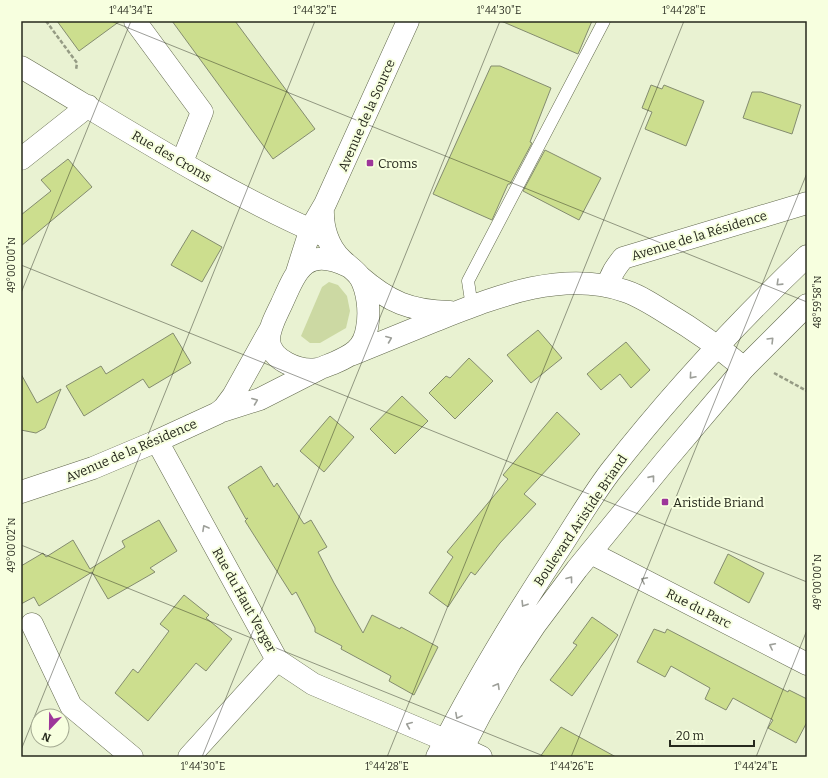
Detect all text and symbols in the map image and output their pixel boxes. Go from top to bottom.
text: 1°44'34"E [109,5,153,17]
text: 1°44'32"E [293,5,337,17]
text: 1°44'30"E [477,5,521,17]
text: 1°44'28"E [662,5,706,17]
street label: Avenue de la Source [335,57,398,174]
street label: Rue des Croms [129,128,214,185]
place label: Croms [378,156,418,171]
marker: Croms [365,158,375,168]
street label: Avenue de la Résidence [629,208,769,263]
text: 49°00'00"N [6,237,18,293]
text: 48°59'58"N [812,276,824,328]
one-way arrow [776,278,784,286]
one-way arrow [386,336,393,344]
one-way arrow [766,337,774,345]
one-way arrow [689,371,697,379]
one-way arrow [251,397,258,405]
street label: Avenue de la Résidence [63,416,199,485]
street label: Boulevard Aristide Briand [531,452,630,589]
one-way arrow [648,475,655,482]
place label: Aristide Briand [673,495,764,510]
marker: Aristide Briand [660,497,670,507]
text: 49°00'02"N [6,518,18,572]
one-way arrow [203,525,210,532]
street label: Rue du Haut Verger [209,545,280,656]
text: 49°00'00"N [812,554,824,610]
one-way arrow [565,576,572,583]
one-way arrow [641,578,648,585]
street label: Rue du Parc [664,586,734,631]
one-way arrow [521,600,528,607]
one-way arrow [769,643,777,651]
one-way arrow [492,683,499,690]
north arrow [30,708,70,748]
one-way arrow [455,712,463,719]
one-way arrow [406,721,413,729]
scale bar [670,722,754,748]
text: N [40,729,53,744]
text: 20 m [676,729,705,743]
text: 1°44'30"E [181,761,225,773]
text: 1°44'28"E [365,761,409,773]
text: 1°44'26"E [550,761,594,773]
text: 1°44'24"E [734,761,778,773]

